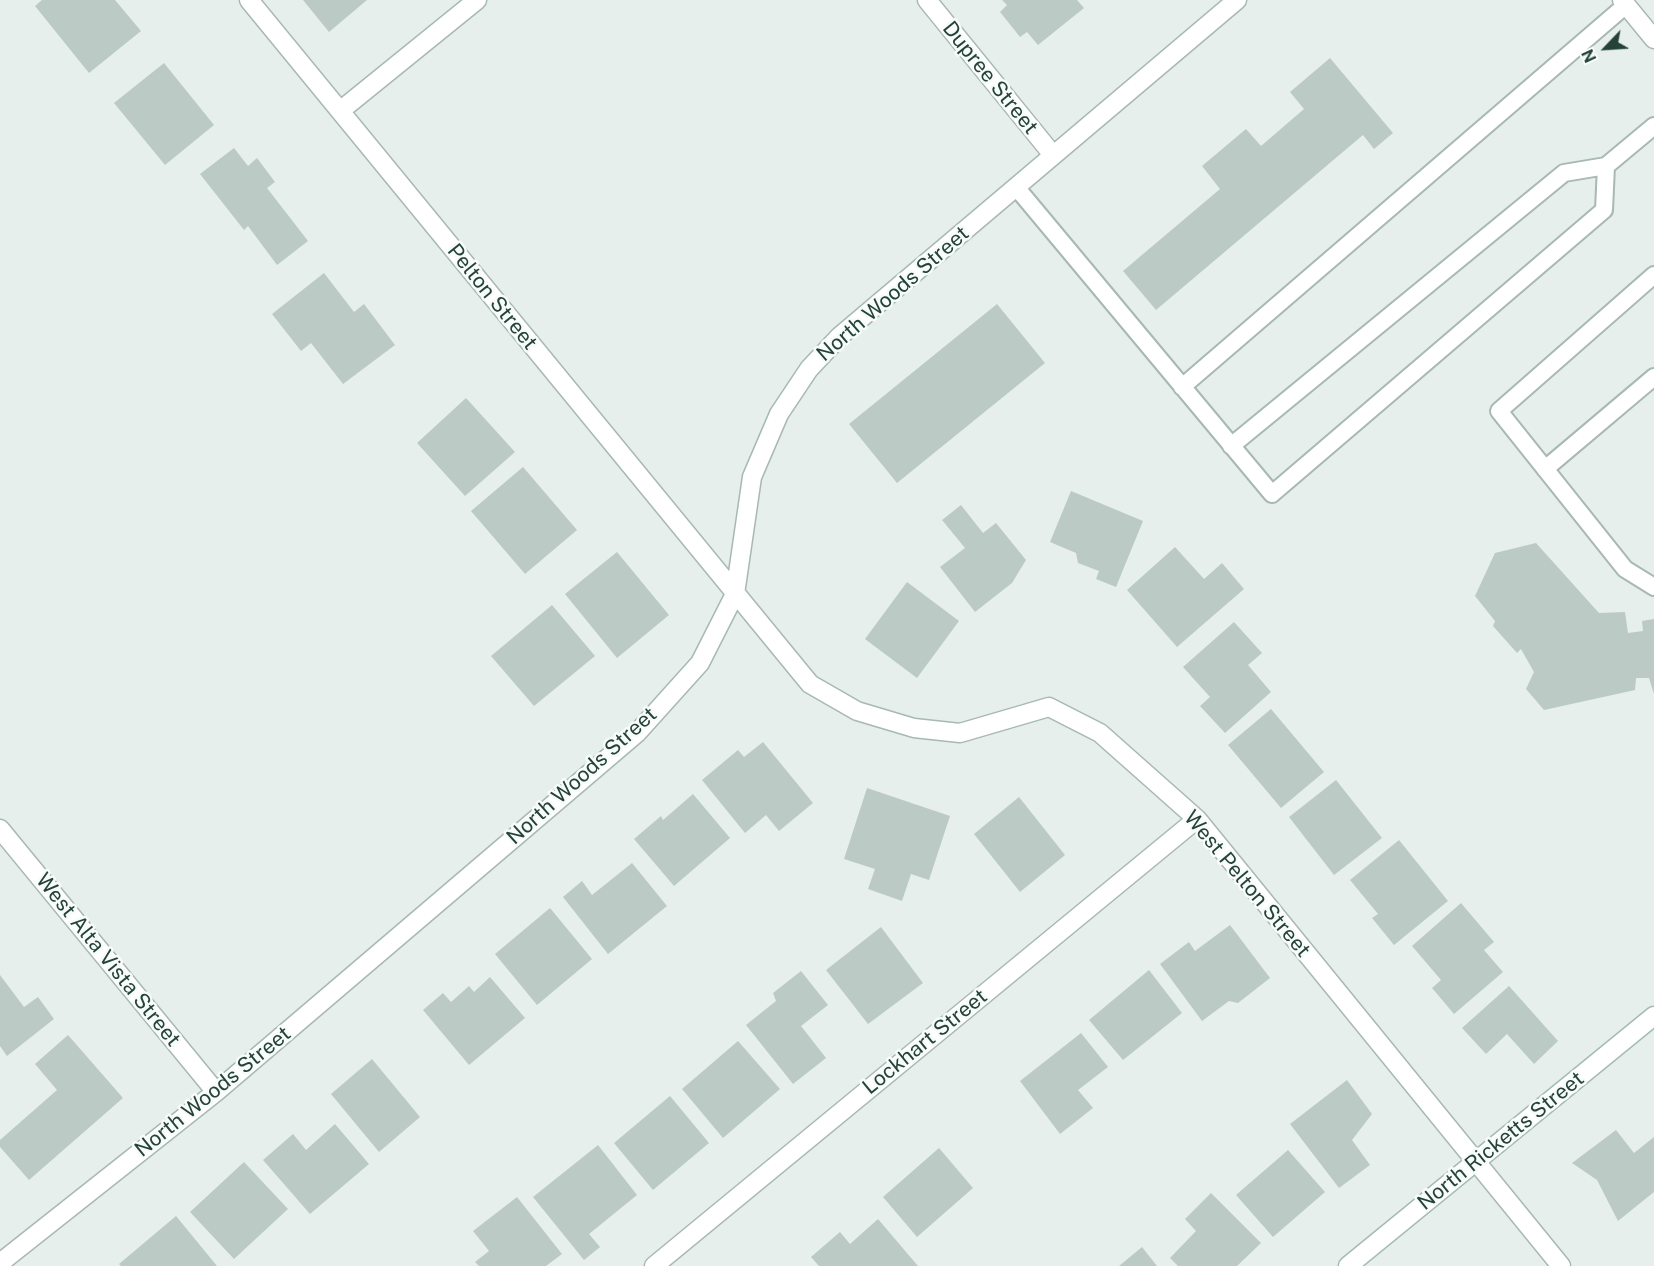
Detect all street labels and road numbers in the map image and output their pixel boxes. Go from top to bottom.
street label: Dupree Street [937,17,1043,139]
street label: North Woods Street [812,221,974,367]
street label: Pelton Street [442,239,542,355]
street label: North Woods Street [502,702,662,850]
street label: West Pelton Street [1178,806,1316,962]
street label: West Alta Vista Street [30,868,186,1052]
street label: Lockhart Street [858,984,992,1100]
street label: North Woods Street [130,1021,296,1163]
street label: North Ricketts Street [1413,1066,1589,1216]

